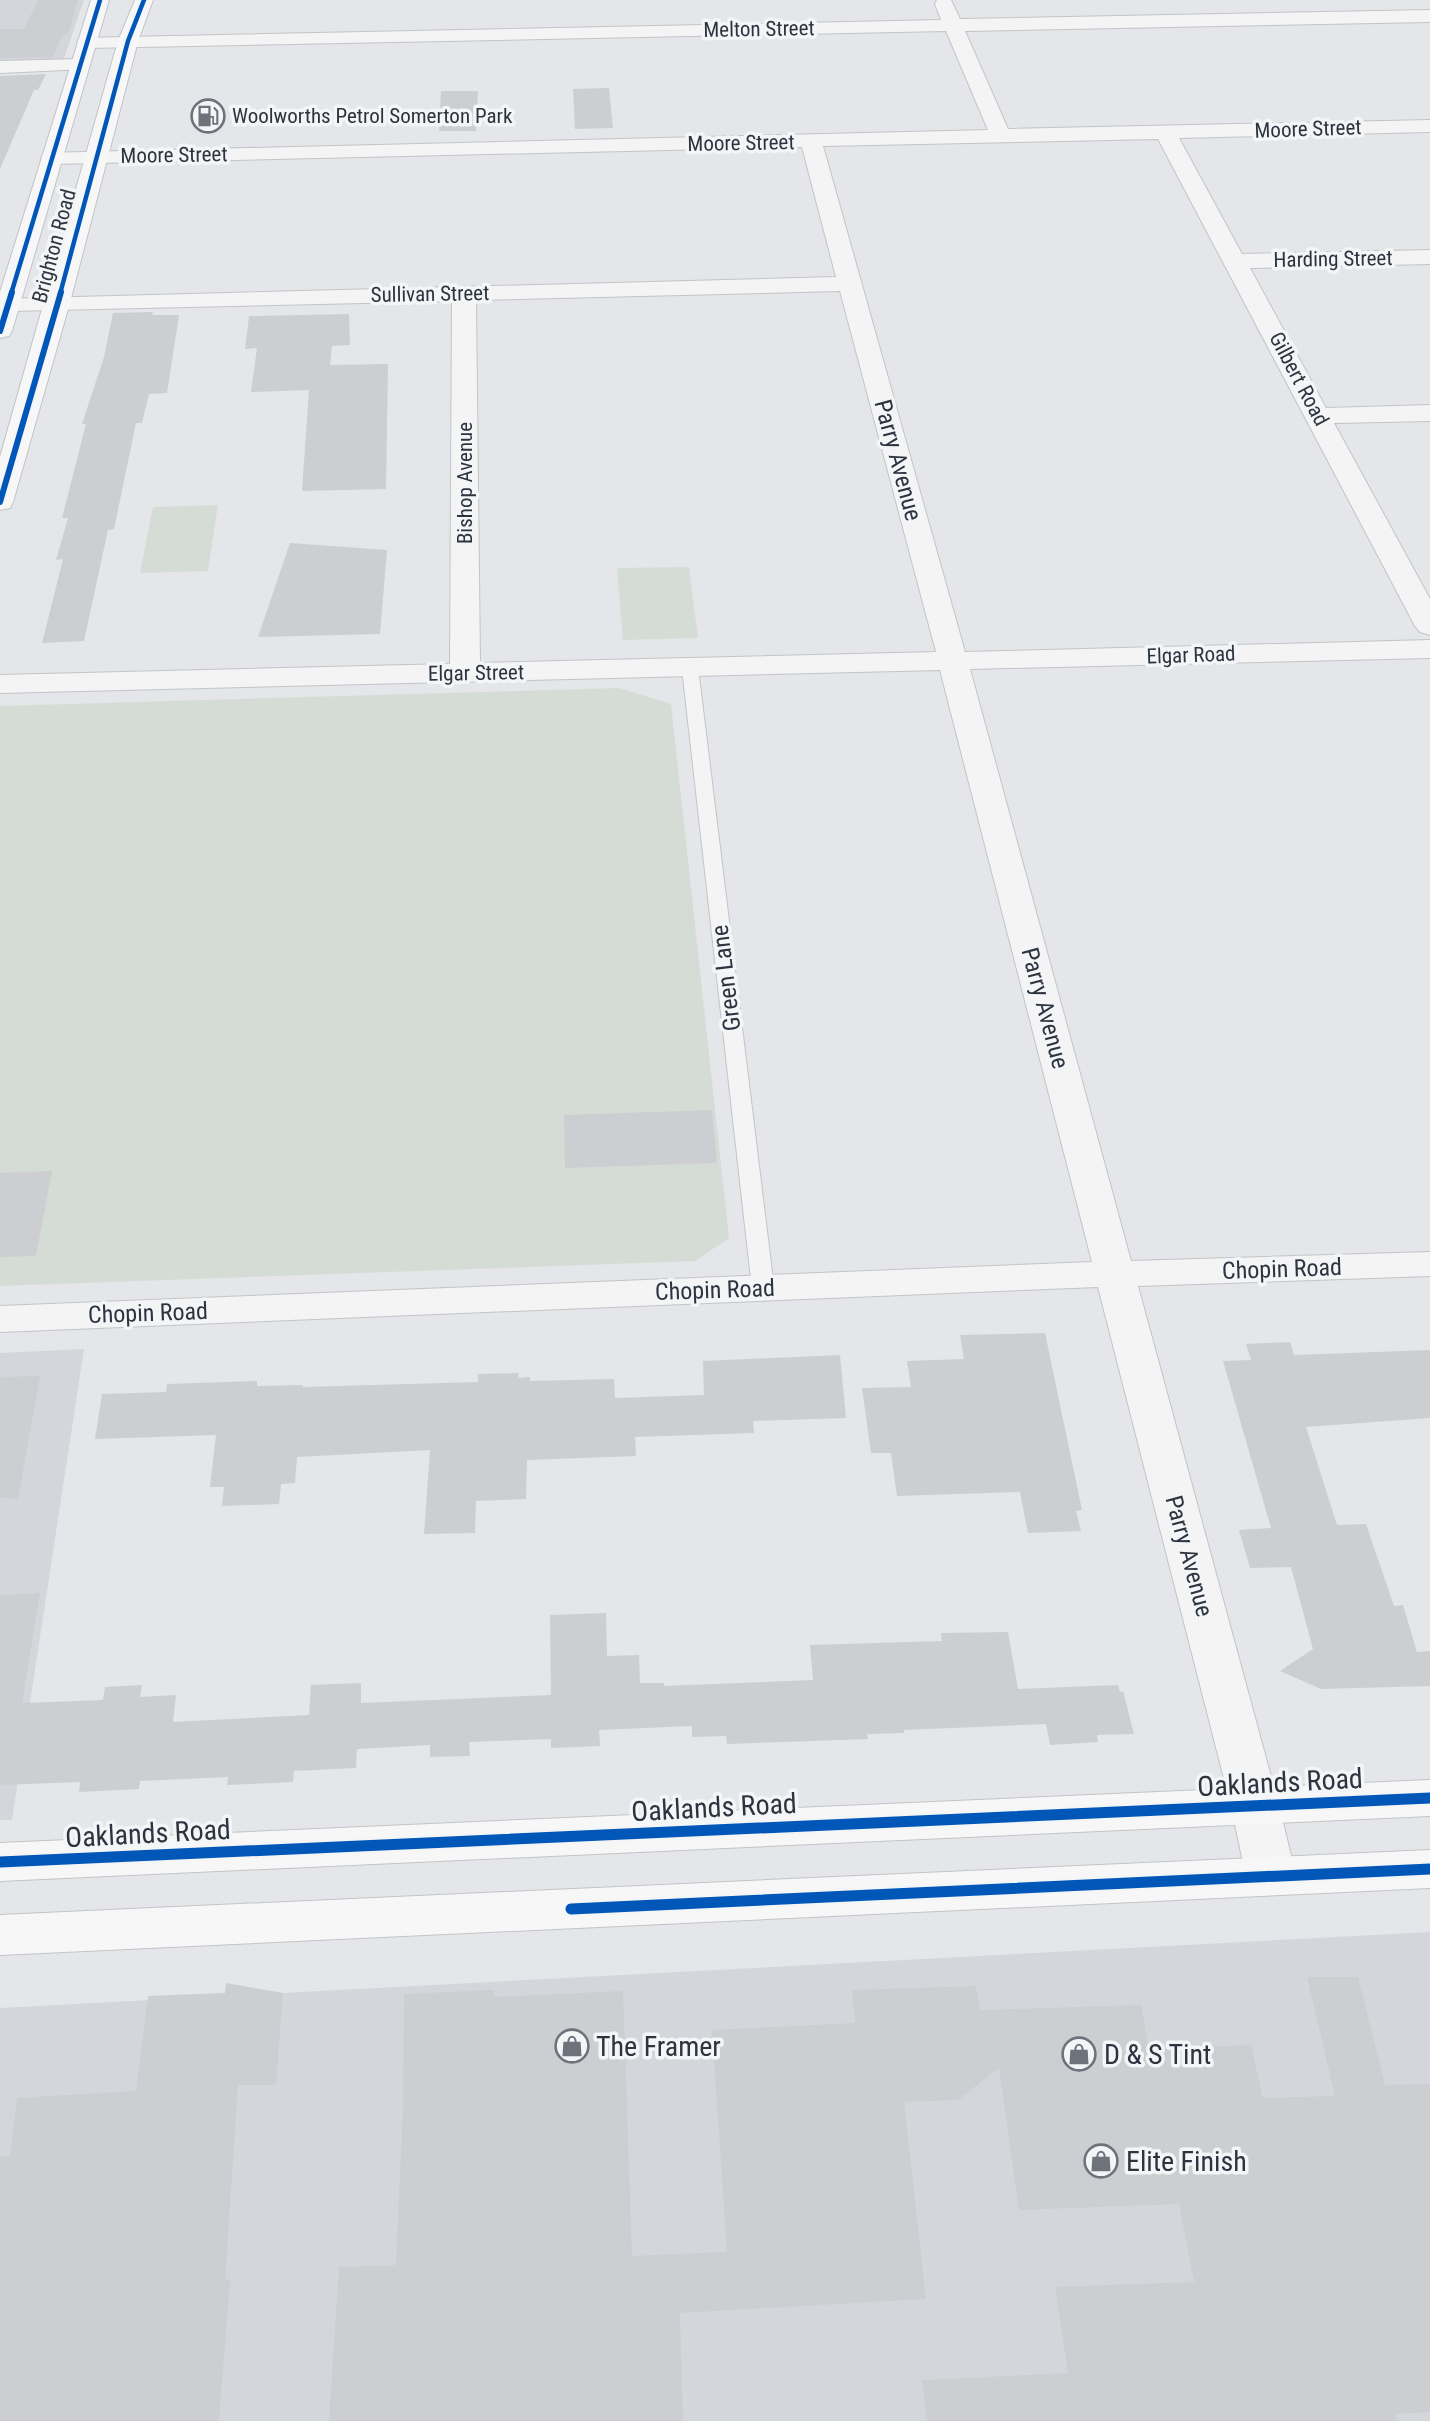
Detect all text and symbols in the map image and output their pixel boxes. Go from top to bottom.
street label: Melton Street [703,16,815,42]
fuel station icon: Woolworths Petrol Somerton Park [189,97,227,135]
place label: Woolworths Petrol Somerton Park [232,104,513,128]
street label: Moore Street [1254,115,1362,143]
street label: Moore Street [687,130,795,156]
street label: Moore Street [120,142,228,168]
street label: Brighton Road [27,186,81,306]
street label: Harding Street [1273,246,1393,272]
street label: Sullivan Street [371,281,489,307]
street label: Gilbert Road [1264,328,1334,430]
street label: Parry Avenue [868,396,928,524]
street label: Bishop Avenue [453,422,477,544]
street label: Elgar Road [1146,641,1236,669]
street label: Elgar Street [428,660,524,686]
street label: Green Lane [706,923,746,1033]
street label: Parry Avenue [1015,944,1075,1072]
street label: Chopin Road [1222,1253,1342,1285]
street label: Chopin Road [655,1274,775,1306]
street label: Chopin Road [88,1297,208,1329]
street label: Parry Avenue [1159,1492,1219,1620]
street label: Oaklands Road [1196,1762,1364,1803]
street label: Oaklands Road [630,1787,798,1828]
street label: Oaklands Road [64,1813,232,1854]
shop icon: The Framer [553,2027,591,2065]
place label: The Framer [596,2030,721,2063]
shop icon: D & S Tint [1060,2035,1098,2073]
place label: D & S Tint [1104,2038,1211,2071]
shop icon: Elite Finish [1082,2142,1120,2180]
place label: Elite Finish [1126,2145,1247,2178]

